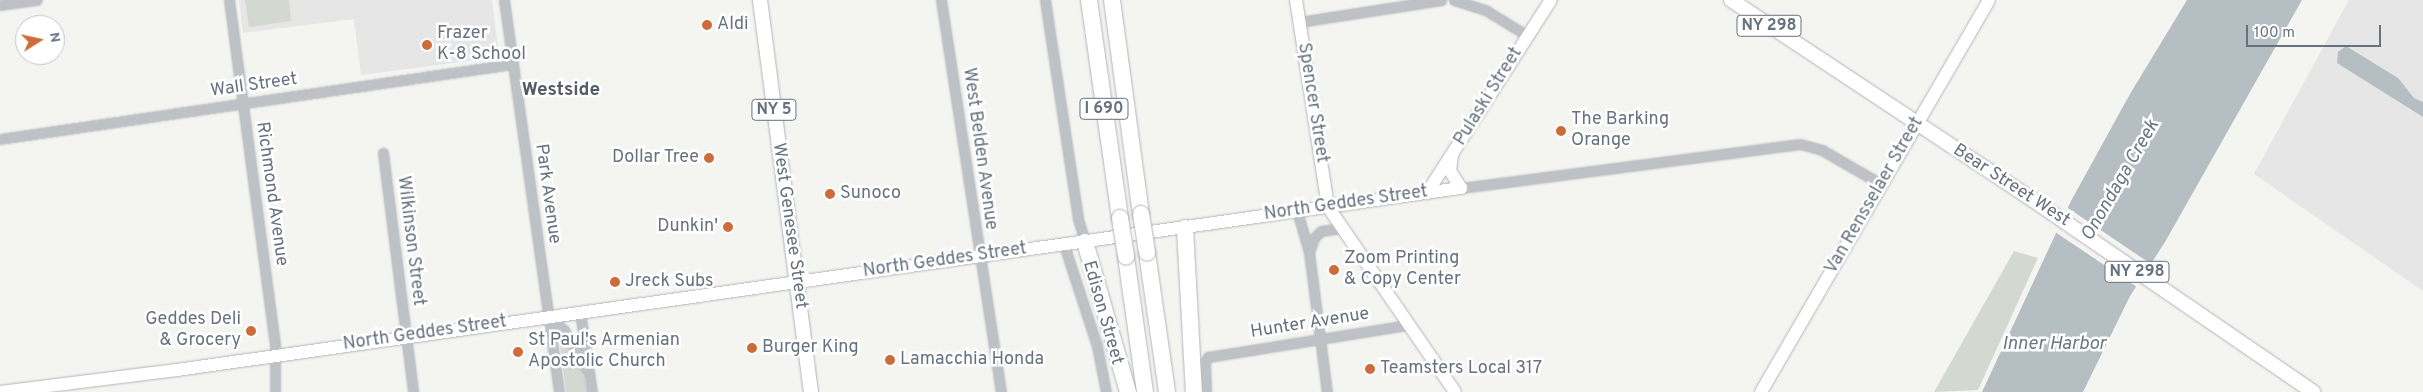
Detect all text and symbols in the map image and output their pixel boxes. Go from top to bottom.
road number: NY 298 [1735,12,1803,40]
place label: Aldi [717,14,749,36]
north arrow [15,15,65,65]
scale bar [2248,15,2383,47]
marker: Aldi [701,19,713,31]
place label: Frazer K-8 School [437,24,526,66]
text: 100 m [2254,24,2295,43]
text: N [45,31,64,44]
marker: Frazer K-8 School [421,39,433,51]
street label: Spencer Street [1292,41,1332,165]
street label: Pulaski Street [1450,44,1528,150]
street label: West Belden Avenue [957,66,1001,232]
street label: Wall Street [209,69,299,103]
district label: Westside [522,80,600,102]
road number: NY 5 [750,96,798,124]
road number: I 690 [1079,96,1129,122]
place label: The Barking Orange [1571,110,1669,152]
street label: Van Rensselaer Street [1821,114,1929,278]
water label: Onondaga Creek [2077,116,2165,246]
street label: Richmond Avenue [250,120,292,268]
marker: The Barking Orange [1555,125,1567,137]
street label: Bear Street West [1948,140,2074,232]
street label: Park Avenue [529,142,565,246]
street label: West Genesee Street [767,142,811,310]
place label: Dollar Tree [611,147,699,169]
marker: Dollar Tree [703,152,715,164]
street label: Wilkinson Street [391,175,429,307]
street label: North Geddes Street [1263,182,1429,226]
place label: Sunoco [840,183,901,205]
marker: Sunoco [824,188,836,200]
place label: Dunkin' [657,216,718,238]
marker: Dunkin' [722,221,734,233]
street label: North Geddes Street [862,239,1028,283]
place label: Zoom Printing & Copy Center [1344,249,1461,292]
road number: NY 298 [2103,258,2171,286]
street label: Edison Street [1077,259,1127,367]
marker: Zoom Printing & Copy Center [1328,264,1340,276]
place label: Jreck Subs [625,271,713,293]
marker: Jreck Subs [609,276,621,288]
street label: Hunter Avenue [1249,304,1371,344]
place label: Geddes Deli & Grocery [145,310,241,352]
street label: North Geddes Street [342,312,508,356]
marker: Geddes Deli & Grocery [245,325,257,337]
place label: St Paul's Armenian Apostolic Church [528,331,681,374]
water label: Inner Harbor [2002,334,2106,356]
place label: Burger King [762,337,859,359]
marker: Burger King [746,342,758,354]
marker: St Paul's Armenian Apostolic Church [512,346,524,358]
place label: Lamacchia Honda [900,349,1044,371]
marker: Lamacchia Honda [884,354,896,366]
place label: Teamsters Local 317 [1380,358,1542,380]
marker: Teamsters Local 317 [1364,363,1376,375]

